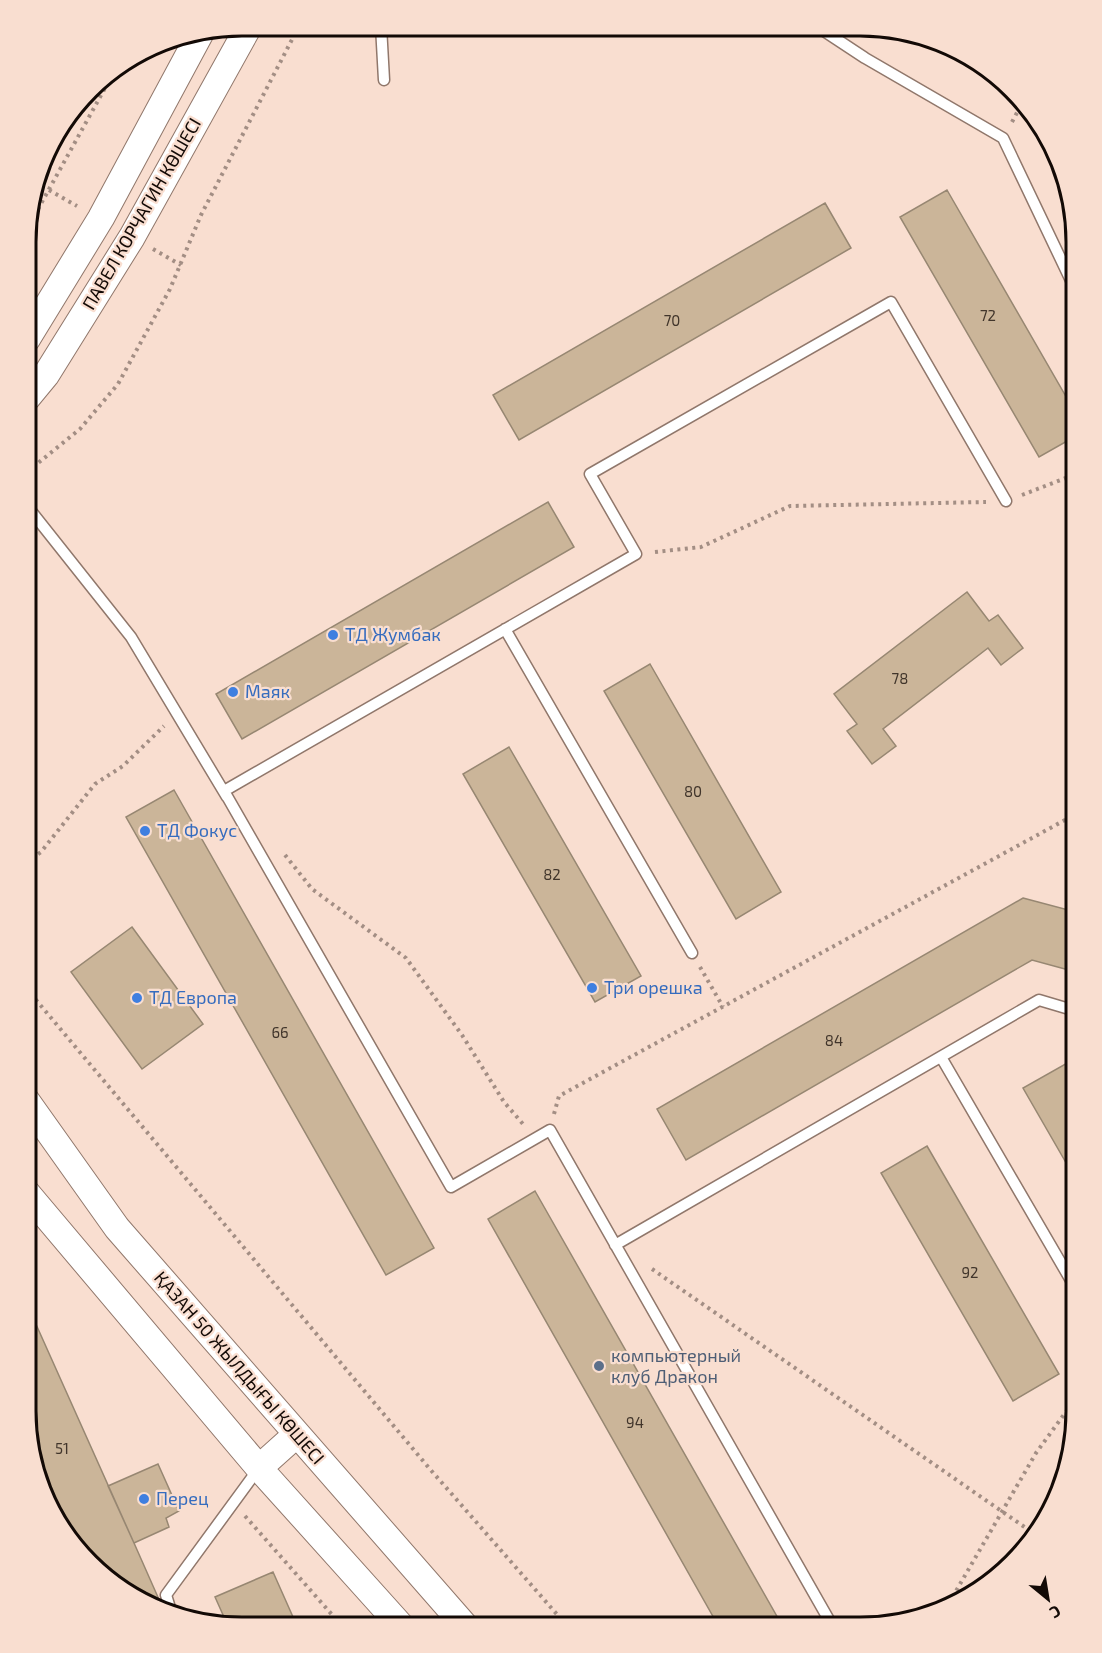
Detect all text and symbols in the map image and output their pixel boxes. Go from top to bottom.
street label: ПАВЕЛ КОРЧАГИН КӨШЕСІ [77,114,205,313]
house number: 72 [980,306,996,324]
house number: 70 [664,311,680,329]
place label: ТД Жумбак [345,623,441,645]
marker: ТД Жумбак [326,628,340,642]
house number: 78 [892,669,908,687]
place label: Маяк [245,680,290,702]
marker: Маяк [226,685,240,699]
house number: 80 [684,782,702,800]
place label: ТД Фокус [157,819,237,841]
marker: ТД Фокус [138,824,152,838]
house number: 82 [543,865,561,883]
place label: Три орешка [604,976,703,998]
marker: Три орешка [585,981,599,995]
place label: ТД Европа [149,986,237,1008]
marker: ТД Европа [130,991,144,1005]
house number: 66 [271,1023,289,1041]
house number: 84 [825,1031,843,1049]
house number: 92 [961,1263,979,1281]
street label: ҚАЗАН 50 ЖЫЛДЫҒЫ КӨШЕСІ [150,1266,330,1468]
place label: компьютерный клуб Дракон [611,1344,741,1387]
marker: компьютерный клуб Дракон [592,1359,606,1373]
house number: 94 [626,1413,644,1431]
house number: 51 [55,1439,69,1457]
place label: Перец [156,1487,209,1509]
marker: Перец [137,1492,151,1506]
north arrow [1018,1569,1078,1629]
text: С [1047,1602,1065,1623]

